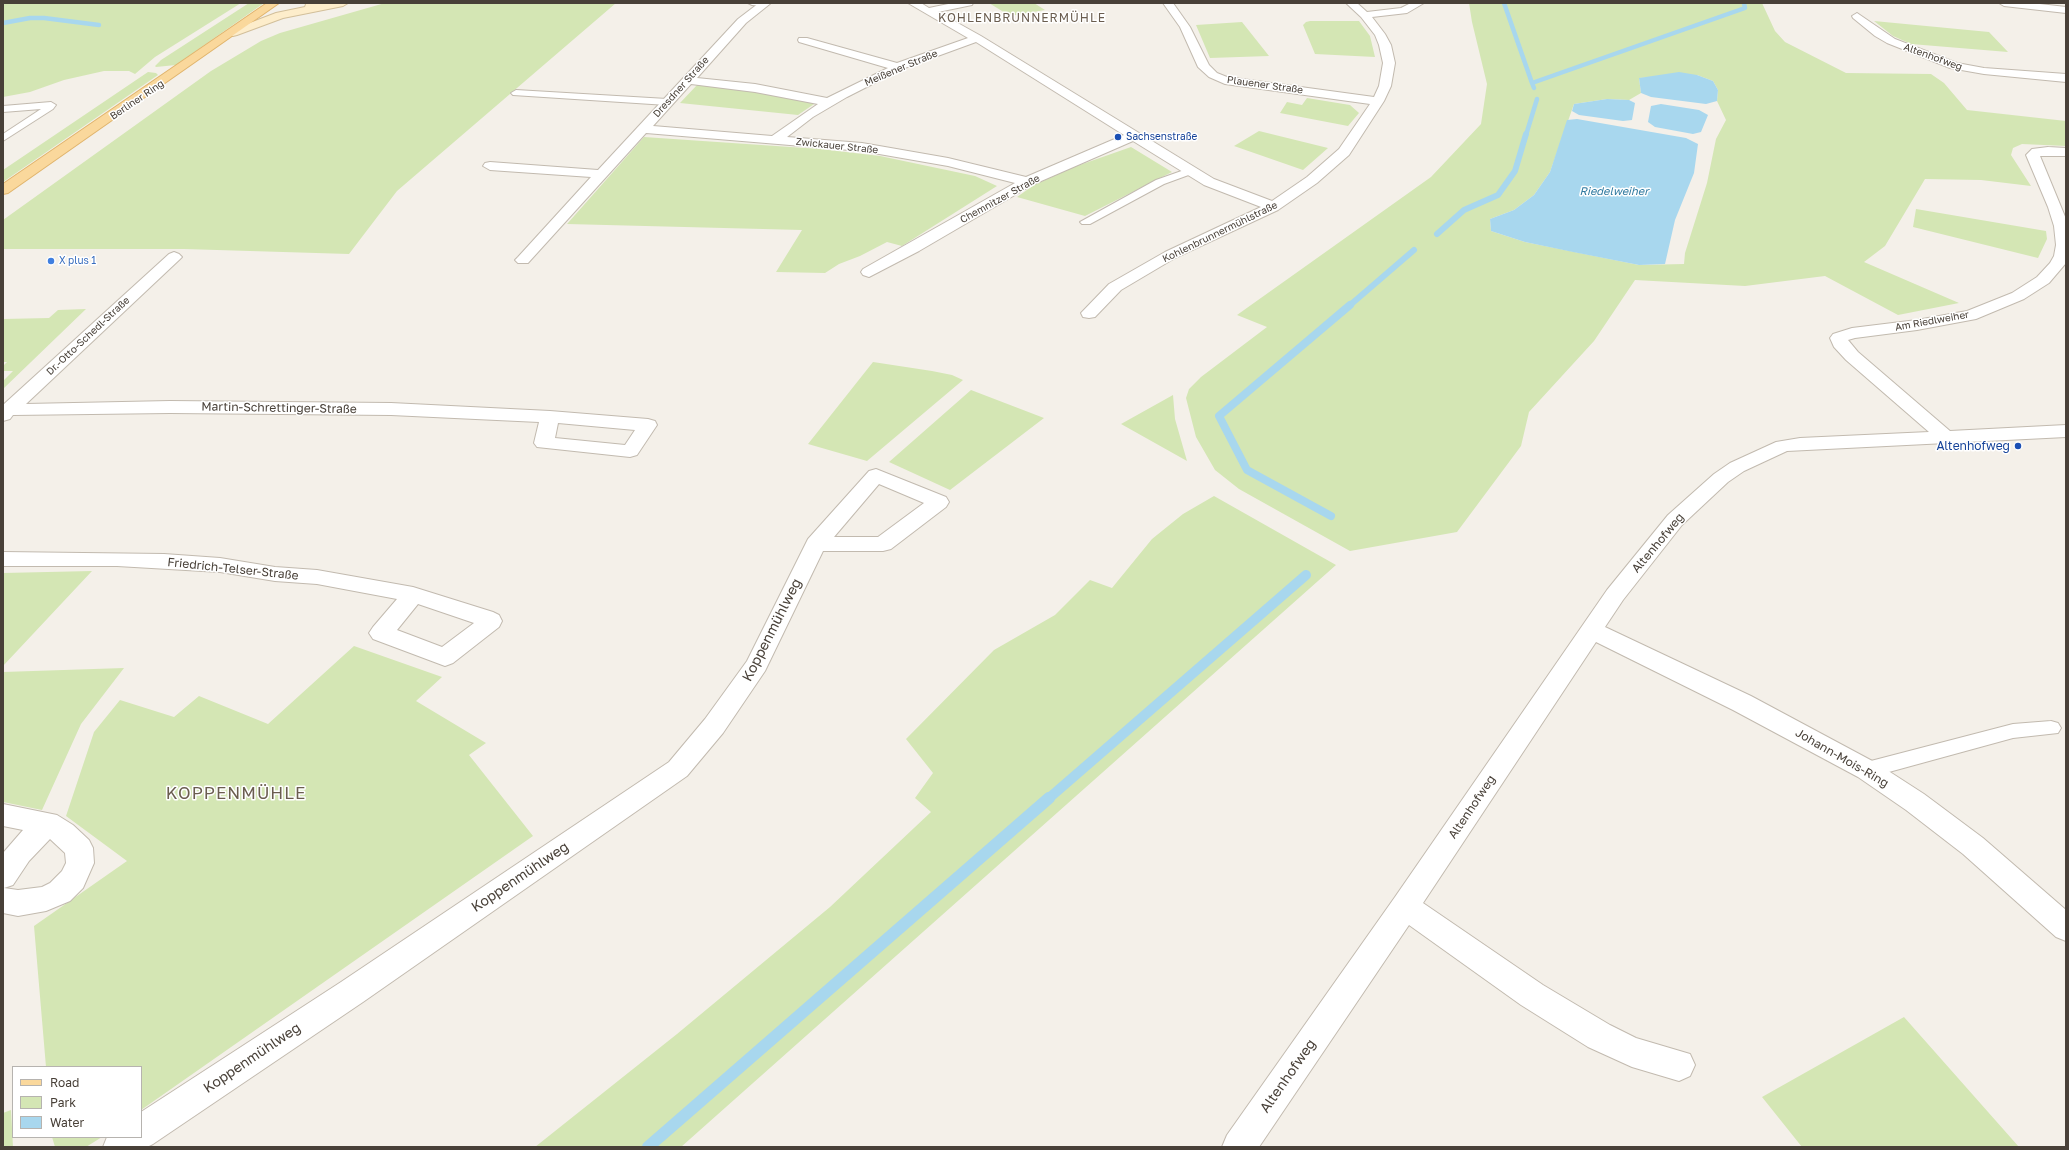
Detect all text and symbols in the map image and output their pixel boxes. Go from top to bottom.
district label: KOHLENBRUNNERMÜHLE [938,11,1106,25]
street label: Altenhofweg [1902,41,1964,73]
street label: Meißener Straße [863,47,939,89]
street label: Dresdner Straße [651,54,711,120]
street label: Plauener Straße [1226,74,1304,96]
street label: Berliner Ring [108,78,166,122]
place label: Sachsenstraße [1126,131,1197,143]
marker: Sachsenstraße [1113,132,1123,142]
street label: Zwickauer Straße [795,136,879,156]
street label: Chemnitzer Straße [958,172,1042,226]
water label: Riedelweiher [1580,185,1648,199]
street label: Kohlenbrunnermühlstraße [1160,199,1280,265]
place label: X plus 1 [59,255,96,267]
marker: X plus 1 [46,256,56,266]
street label: Dr.-Otto-Schedl-Straße [44,294,132,378]
street label: Am Riedlweiher [1894,309,1970,333]
street label: Martin-Schrettinger-Straße [201,399,357,417]
place label: Altenhofweg [1936,439,2010,453]
marker: Altenhofweg [2013,441,2023,451]
street label: Altenhofweg [1629,510,1687,576]
street label: Friedrich-Telser-Straße [167,555,299,583]
street label: Koppenmühlweg [739,576,805,684]
street label: Johann-Mois-Ring [1793,725,1891,791]
street label: Altenhofweg [1445,772,1499,842]
district label: KOPPENMÜHLE [166,784,306,804]
street label: Koppenmühlweg [468,838,572,916]
street label: Koppenmühlweg [200,1019,304,1097]
street label: Altenhofweg [1257,1036,1319,1116]
legend [12,1066,142,1138]
text: Road [50,1075,79,1090]
text: Park [50,1095,76,1110]
text: Water [50,1115,84,1130]

